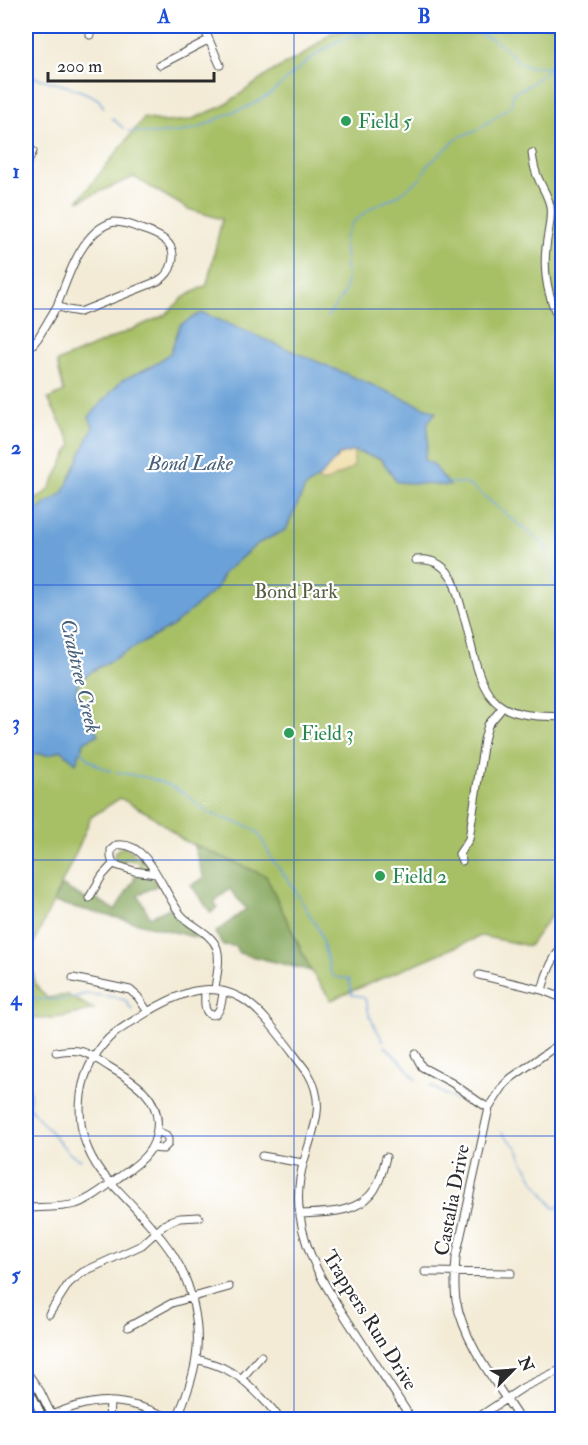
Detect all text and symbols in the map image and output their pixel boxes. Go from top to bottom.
text: A [157,4,171,29]
text: B [417,4,431,29]
scale bar [48,45,214,83]
text: 200 m [57,55,102,78]
place label: Field 5 [358,109,412,134]
marker: Field 5 [339,114,353,128]
text: 1 [12,159,20,184]
text: 2 [11,435,21,460]
water label: Bond Lake [146,450,234,477]
park label: Bond Park [254,579,338,604]
water label: Crabtree Creek [54,616,106,736]
text: 3 [12,710,20,735]
place label: Field 3 [301,721,354,746]
marker: Field 3 [282,726,296,740]
place label: Field 2 [392,864,447,889]
marker: Field 2 [373,869,387,883]
text: 4 [10,986,23,1011]
street label: Castalia Drive [429,1142,475,1258]
street label: Trappers Run Drive [316,1245,423,1395]
text: 5 [12,1262,22,1287]
north arrow [483,1340,543,1400]
text: N [513,1352,538,1375]

